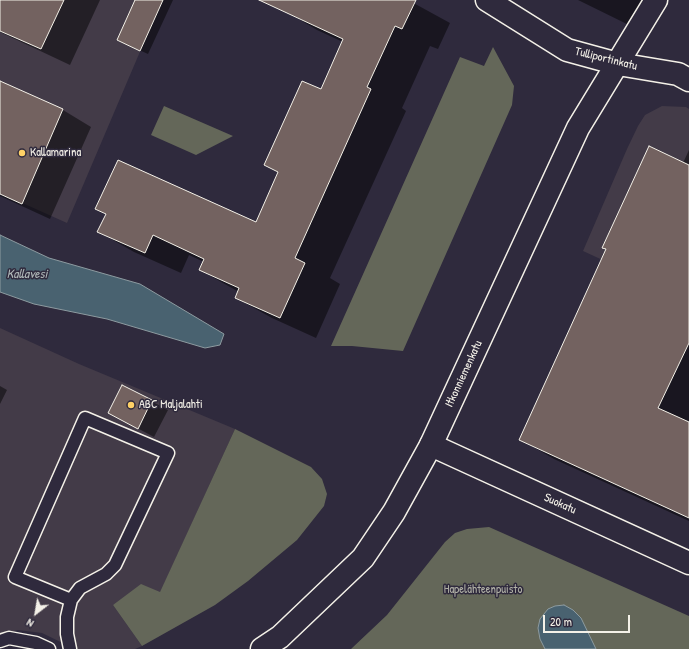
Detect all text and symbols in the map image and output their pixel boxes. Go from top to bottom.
street label: Tulliportinkatu [573,44,639,74]
place label: Kallamarina [30,146,81,160]
marker: Kallamarina [17,148,27,158]
water label: Kallavesi [7,267,47,283]
street label: Itkonniemenkatu [442,338,486,410]
place label: ABC Maljalahti [139,398,203,412]
marker: ABC Maljalahti [126,400,136,410]
street label: Suokatu [542,491,578,517]
park label: Hapelähteenpuisto [444,583,522,597]
north arrow [16,593,56,633]
scale bar [545,607,632,633]
text: 20 m [550,613,572,630]
text: N [24,616,36,631]

